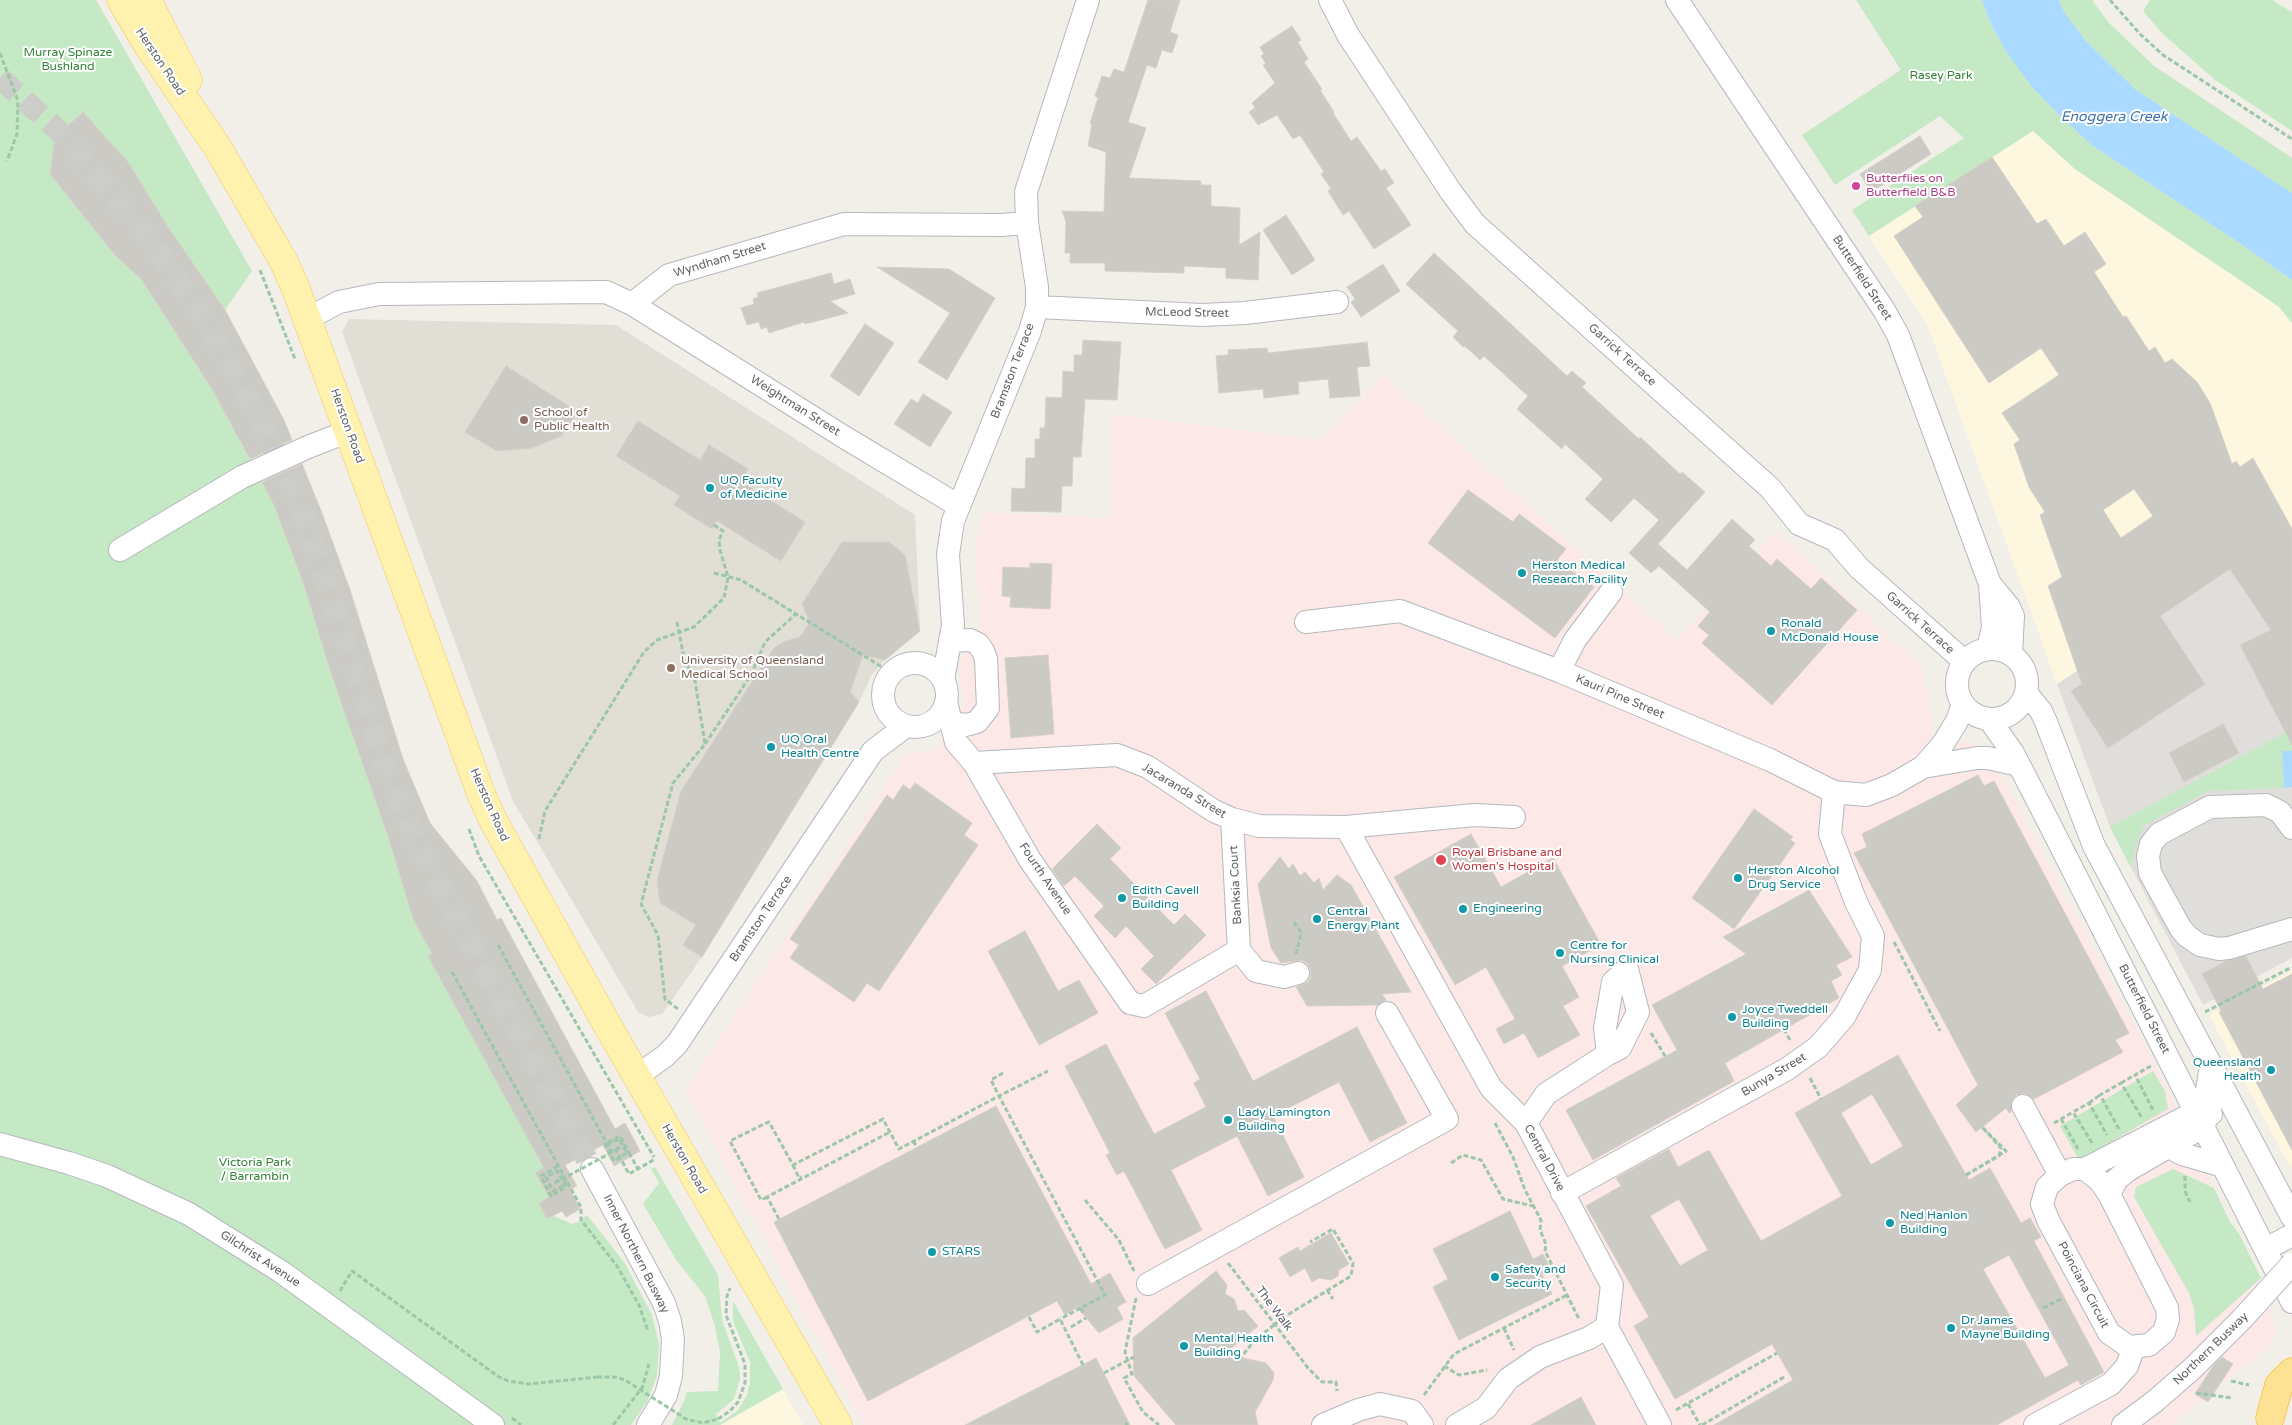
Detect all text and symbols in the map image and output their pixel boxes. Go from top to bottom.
street label: Herston Road [132,25,188,99]
park label: Murray Spinaze Bushland [24,46,112,74]
park label: Rasey Park [1910,69,1972,83]
water label: Enoggera Creek [2061,109,2167,125]
place label: Butterflies on Butterfield B&B [1866,172,1956,200]
marker: Butterflies on Butterfield B&B [1850,180,1862,192]
street label: Butterfield Street [1829,233,1895,323]
street label: Wyndham Street [672,239,768,281]
street label: McLeod Street [1145,305,1229,321]
street label: Bramston Terrace [988,321,1038,421]
street label: Garrick Terrace [1585,321,1659,389]
street label: Weightman Street [747,373,843,439]
street label: Herston Road [327,387,367,465]
place label: School of Public Health [534,406,610,434]
marker: School of Public Health [518,414,530,426]
place label: UQ Faculty of Medicine [720,474,787,502]
marker: UQ Faculty of Medicine [704,482,716,494]
place label: Herston Medical Research Facility [1532,559,1627,587]
marker: Herston Medical Research Facility [1516,567,1528,579]
street label: Garrick Terrace [1883,589,1957,657]
place label: Ronald McDonald House [1781,617,1879,645]
marker: Ronald McDonald House [1765,625,1777,637]
place label: University of Queensland Medical School [681,654,824,682]
marker: University of Queensland Medical School [665,662,677,674]
street label: Kauri Pine Street [1573,672,1667,722]
place label: UQ Oral Health Centre [781,733,859,761]
marker: UQ Oral Health Centre [765,741,777,753]
street label: Jacaranda Street [1139,760,1229,822]
street label: Herston Road [466,766,512,844]
street label: Fourth Avenue [1016,840,1074,918]
street label: Banksia Court [1227,845,1245,925]
place label: Royal Brisbane and Women’s Hospital [1452,846,1562,874]
marker: Royal Brisbane and Women’s Hospital [1434,853,1448,867]
place label: Herston Alcohol Drug Service [1748,864,1839,892]
marker: Herston Alcohol Drug Service [1732,872,1744,884]
street label: Bramston Terrace [727,873,795,965]
place label: Edith Cavell Building [1132,884,1199,912]
marker: Edith Cavell Building [1116,892,1128,904]
place label: Engineering [1473,902,1542,916]
marker: Engineering [1457,903,1469,915]
place label: Central Energy Plant [1327,905,1400,933]
marker: Central Energy Plant [1311,913,1323,925]
place label: Centre for Nursing Clinical [1570,939,1659,967]
marker: Centre for Nursing Clinical [1554,947,1566,959]
street label: Butterfield Street [2115,962,2173,1056]
place label: Joyce Tweddell Building [1742,1003,1828,1031]
marker: Joyce Tweddell Building [1726,1011,1738,1023]
street label: Bunya Street [1739,1050,1809,1100]
place label: Queensland Health [2193,1056,2261,1084]
marker: Queensland Health [2265,1064,2277,1076]
place label: Lady Lamington Building [1238,1106,1330,1134]
marker: Lady Lamington Building [1222,1114,1234,1126]
street label: Herston Road [658,1121,710,1197]
street label: Central Drive [1520,1122,1568,1194]
park label: Victoria Park / Barrambin [219,1156,291,1184]
street label: Inner Northern Busway [600,1192,672,1316]
place label: Ned Hanlon Building [1900,1209,1968,1237]
marker: Ned Hanlon Building [1884,1217,1896,1229]
street label: Gilchrist Avenue [217,1228,303,1290]
street label: Poinciana Circuit [2054,1239,2112,1331]
place label: STARS [942,1245,980,1259]
marker: STARS [926,1246,938,1258]
place label: Safety and Security [1505,1263,1566,1291]
marker: Safety and Security [1489,1271,1501,1283]
street label: The Walk [1252,1284,1296,1334]
street label: Northern Busway [2170,1309,2252,1389]
place label: Dr James Mayne Building [1961,1314,2050,1342]
marker: Dr James Mayne Building [1945,1322,1957,1334]
place label: Mental Health Building [1194,1332,1274,1360]
marker: Mental Health Building [1178,1340,1190,1352]

